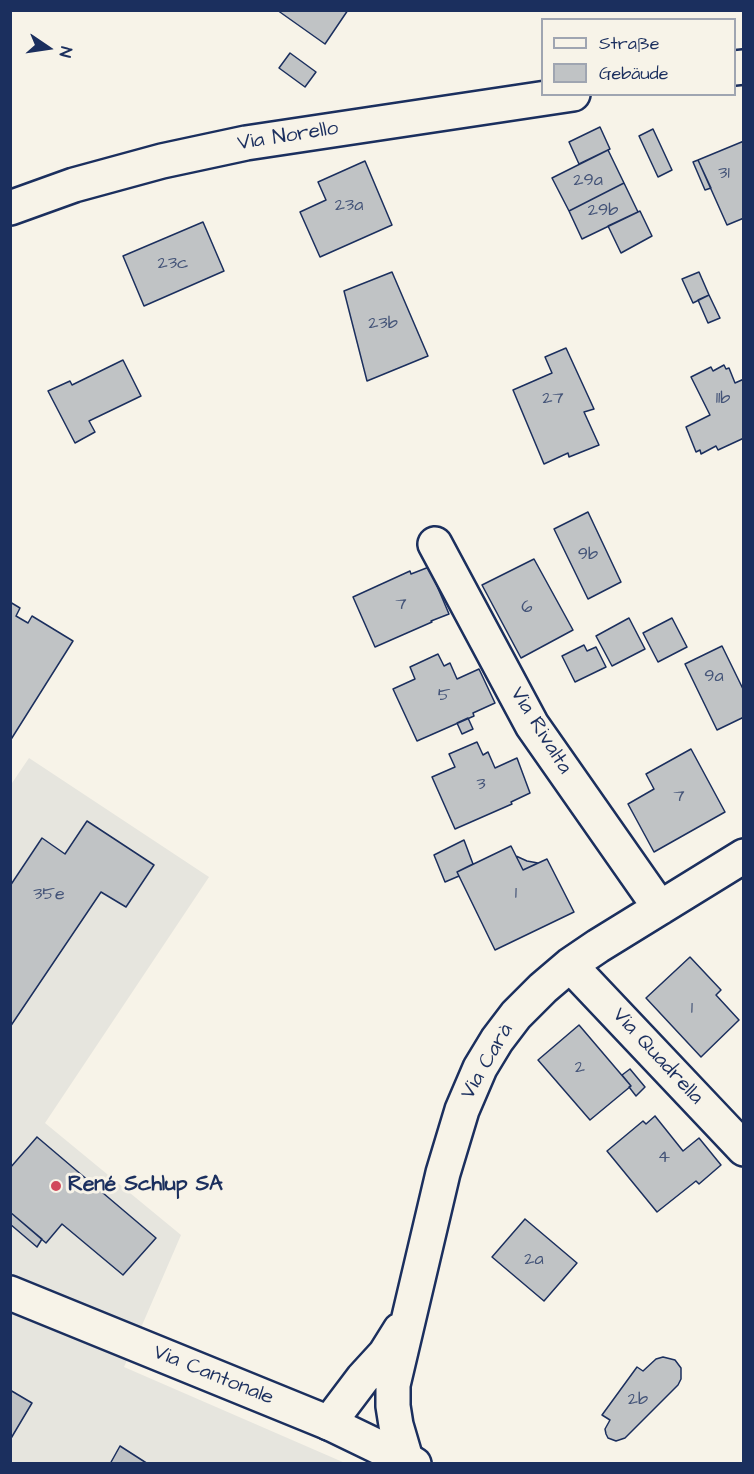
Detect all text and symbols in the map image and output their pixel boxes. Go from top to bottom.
north arrow [18,18,78,78]
legend [541,18,736,96]
text: Straße [599,31,659,56]
text: N [54,45,77,59]
text: Gebäude [599,61,669,86]
street label: Via Norello [236,117,340,157]
house number: 31 [718,163,730,185]
house number: 29a [573,170,603,192]
house number: 23a [335,195,363,217]
house number: 29b [588,200,618,222]
house number: 23c [158,253,188,275]
house number: 23b [368,313,398,335]
house number: 27 [542,388,564,410]
house number: 11b [716,388,730,410]
house number: 9b [578,544,598,566]
house number: 7 [395,594,407,616]
house number: 6 [521,597,533,619]
house number: 9a [704,666,724,688]
street label: Via Rivalta [503,683,577,779]
house number: 5 [438,685,450,707]
house number: 3 [476,774,486,796]
house number: 7 [673,786,685,808]
house number: 1 [515,883,517,905]
house number: 35e [33,884,65,906]
house number: 1 [691,998,693,1020]
street label: Via Quadrella [606,1004,708,1110]
street label: Via Carà [456,1020,520,1104]
house number: 2 [575,1057,585,1079]
house number: 4 [658,1147,670,1169]
place label: René Schlup SA [68,1173,223,1199]
marker: René Schlup SA [49,1179,63,1193]
house number: 2a [524,1249,544,1271]
street label: Via Cantonale [149,1340,277,1412]
house number: 2b [628,1389,648,1411]

